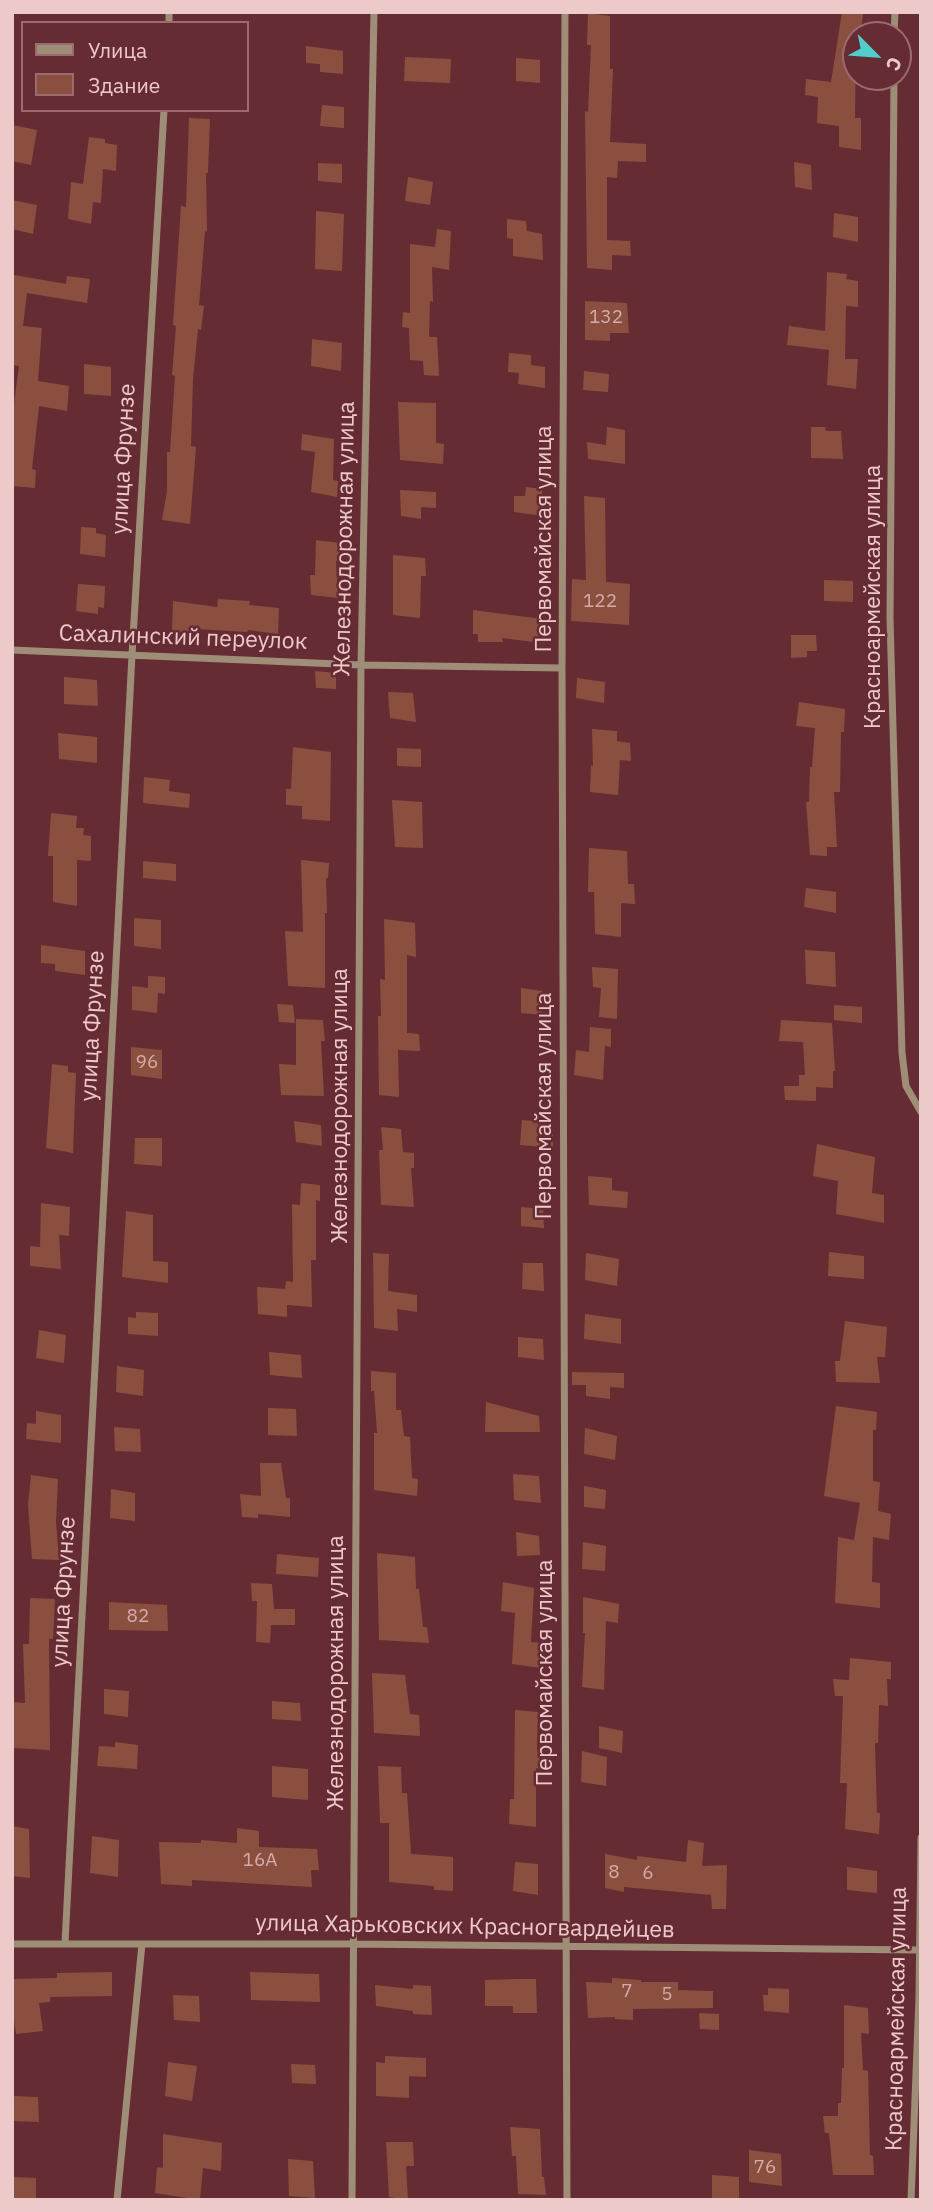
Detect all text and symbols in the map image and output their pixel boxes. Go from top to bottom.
legend [21,21,248,112]
north arrow [842,21,912,91]
text: Улица [88,36,147,64]
text: С [881,53,908,75]
text: Здание [88,71,160,99]
house number: 132 [589,307,623,329]
street label: улица Фрунзе [106,383,142,535]
street label: Железнодорожная улица [329,401,361,677]
street label: Первомайская улица [530,425,558,653]
street label: Красноармейская улица [859,465,887,729]
house number: 122 [583,591,617,613]
street label: Сахалинский переулок [58,620,308,656]
street label: улица Фрунзе [75,950,111,1102]
street label: Железнодорожная улица [326,968,354,1244]
street label: Первомайская улица [530,992,558,1220]
house number: 96 [136,1052,158,1074]
street label: улица Фрунзе [46,1516,82,1668]
street label: Железнодорожная улица [322,1535,350,1811]
street label: Первомайская улица [531,1559,559,1787]
house number: 82 [127,1606,149,1628]
house number: 16А [243,1850,277,1872]
house number: 8 [608,1862,620,1884]
house number: 6 [642,1863,654,1885]
street label: Красноармейская улица [881,1887,913,2151]
street label: улица Харьковских Красногвардейцев [255,1910,675,1944]
house number: 7 [621,1981,633,2003]
house number: 5 [661,1984,673,2006]
house number: 76 [754,2157,776,2179]

